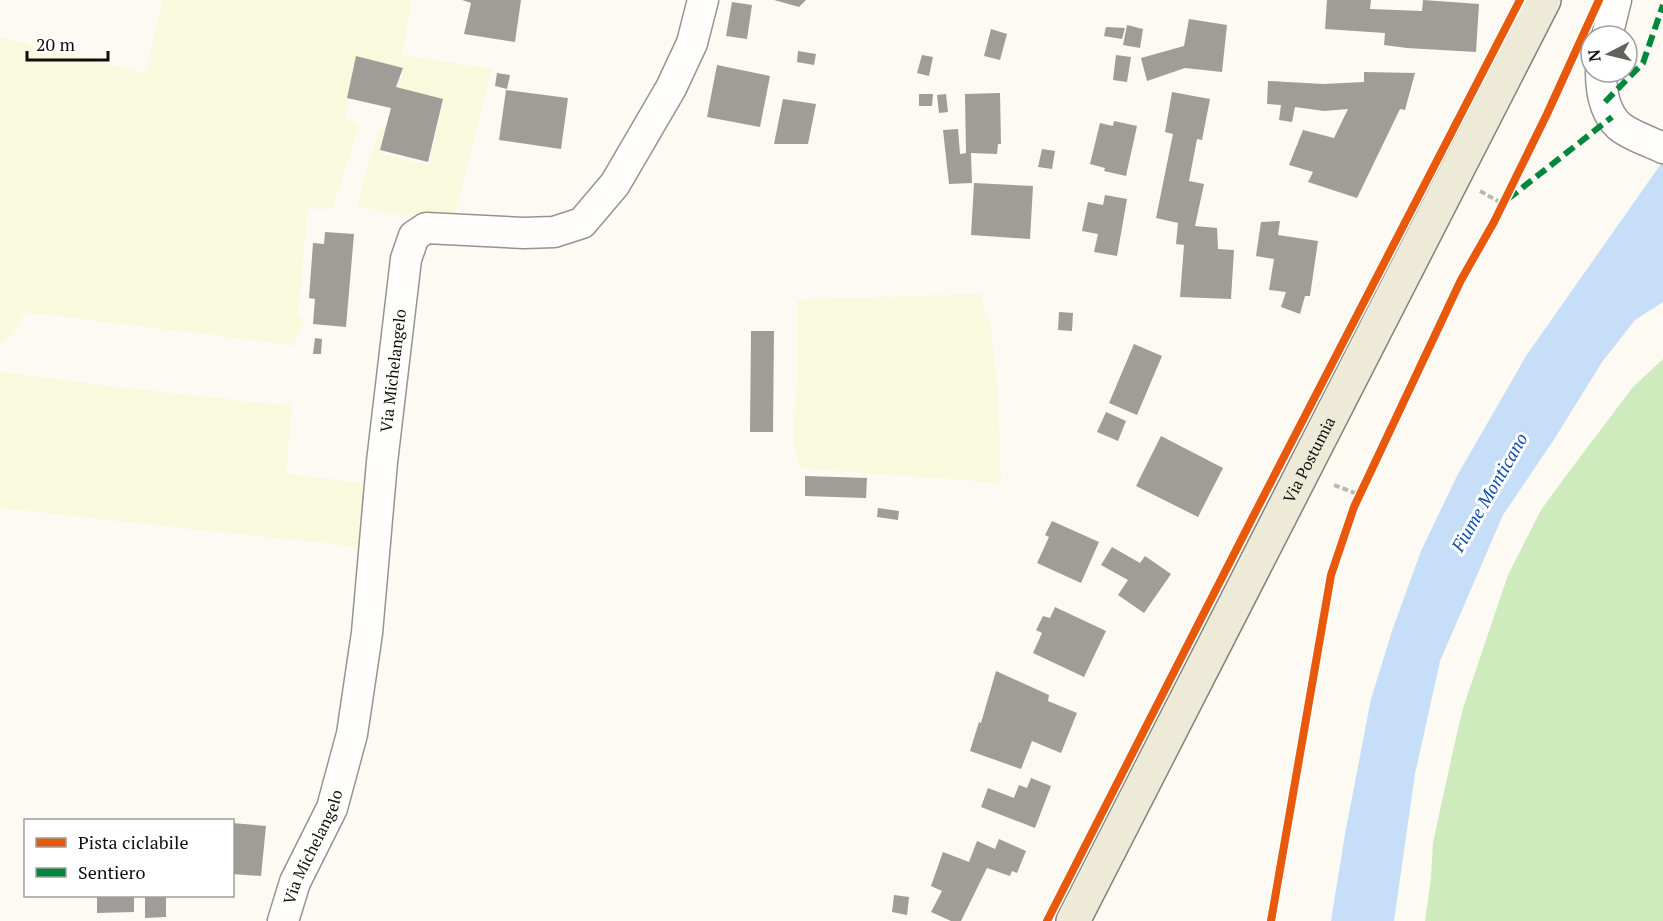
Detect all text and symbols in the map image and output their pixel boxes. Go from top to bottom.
scale bar [27,24,108,62]
north arrow [1579,24,1639,84]
text: 20 m [36,32,76,56]
text: N [1582,48,1606,63]
street label: Via Michelangelo [375,308,411,433]
street label: Via Postumia [1278,413,1340,507]
water label: Fiume Monticano [1445,428,1533,557]
street label: Via Michelangelo [278,787,347,907]
legend [24,819,234,897]
text: Pista ciclabile [78,830,188,854]
text: Sentiero [78,860,145,884]

